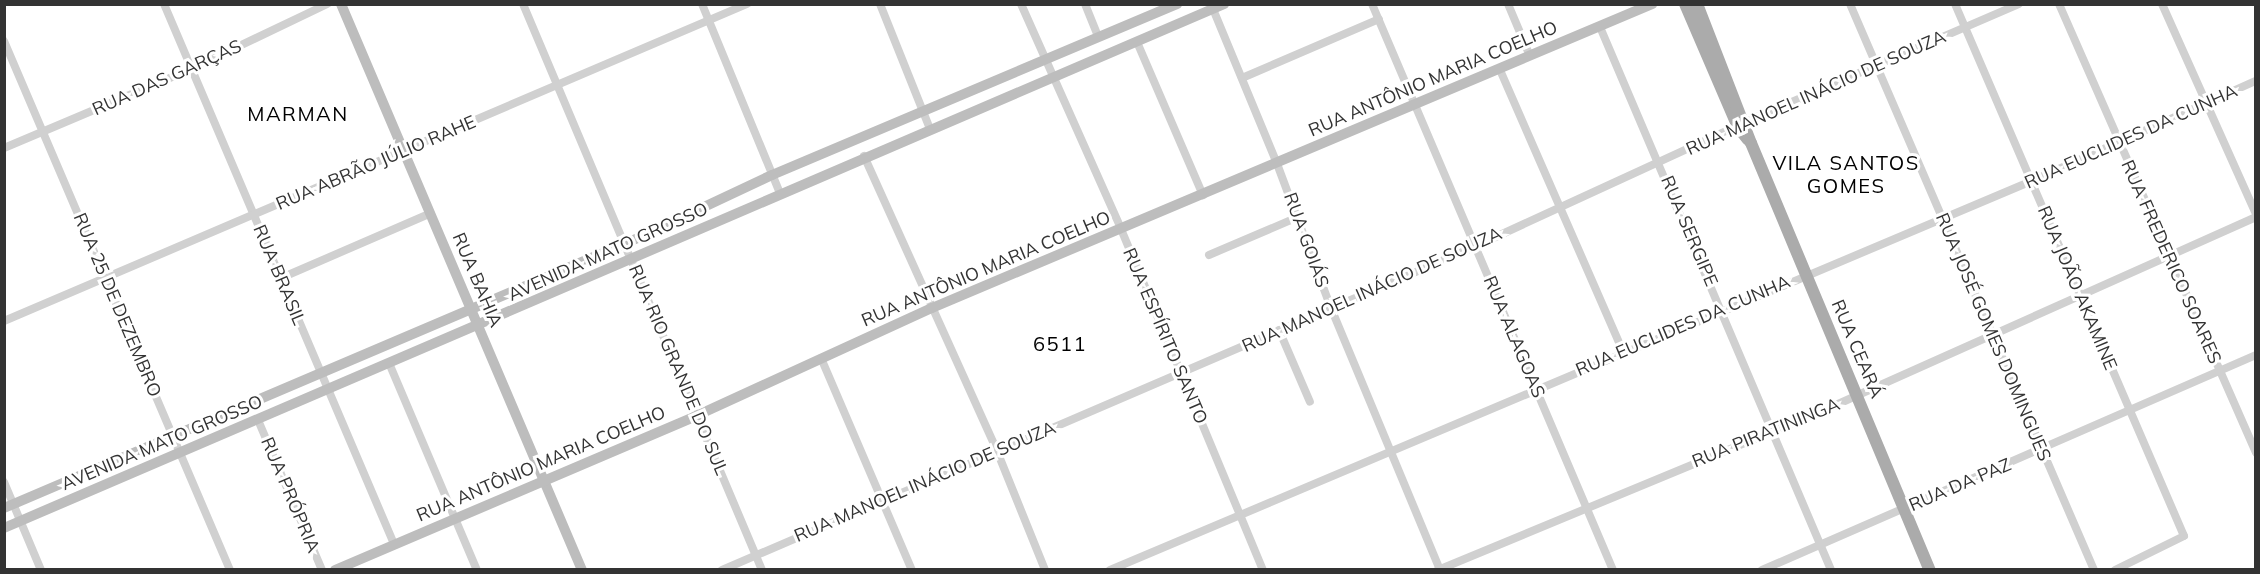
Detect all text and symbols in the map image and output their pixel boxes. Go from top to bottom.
street label: RUA ANTÔNIO MARIA COELHO [1305,17,1561,141]
street label: RUA MANOEL INÁCIO DE SOUZA [1683,26,1949,160]
street label: RUA DAS GARÇAS [89,35,245,121]
street label: RUA EUCLIDES DA CUNHA [2021,80,2241,194]
district label: MARMAN [247,101,349,125]
street label: RUA ABRÃO JÚLIO RAHE [273,111,479,215]
district label: VILA SANTOS GOMES [1772,151,1920,198]
street label: RUA FREDERICO SOARES [2116,157,2226,367]
street label: RUA SERGIPE [1656,173,1722,289]
street label: RUA GOIÁS [1279,190,1333,290]
street label: AVENIDA MATO GROSSO [505,198,711,306]
street label: RUA JOÃO AKAMINE [2033,203,2121,373]
street label: RUA ANTÔNIO MARIA COELHO [858,207,1114,331]
street label: RUA 25 DE DEZEMBRO [68,210,166,400]
street label: RUA JOSÉ GOMES DOMINGUES [1931,210,2055,464]
street label: RUA BRASIL [248,222,310,328]
street label: RUA MANOEL INÁCIO DE SOUZA [1239,223,1505,357]
street label: RUA BAHIA [447,230,507,330]
street label: RUA ESPÍRITO SANTO [1118,245,1212,427]
street label: RUA RIO GRANDE DO SUL [624,262,732,478]
street label: RUA EUCLIDES DA CUNHA [1573,271,1793,381]
street label: RUA ALAGOAS [1479,273,1549,401]
street label: RUA CEARÁ [1827,297,1887,401]
district label: 6511 [1033,331,1087,355]
street label: AVENIDA MATO GROSSO [58,391,266,495]
street label: RUA PIRATININGA [1689,394,1843,472]
street label: RUA ANTÔNIO MARIA COELHO [413,402,669,526]
street label: RUA MANOEL INÁCIO DE SOUZA [791,417,1059,547]
street label: RUA PRÓPRIA [256,434,324,556]
street label: RUA DA PAZ [1906,454,2014,516]

